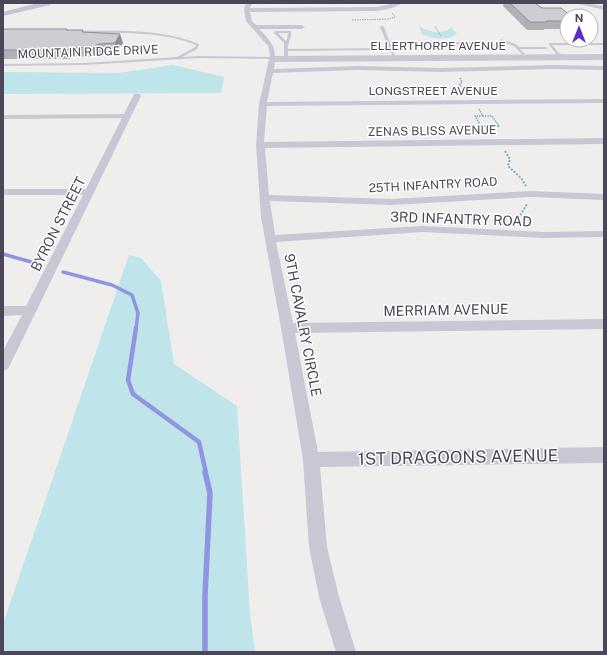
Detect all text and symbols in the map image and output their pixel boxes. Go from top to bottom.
north arrow [559,8,599,48]
text: N [575,12,583,24]
street label: ELLERTHORPE AVENUE [370,39,506,53]
street label: MOUNTAIN RIDGE DRIVE [17,43,159,61]
street label: LONGSTREET AVENUE [368,84,498,98]
street label: ZENAS BLISS AVENUE [368,123,496,139]
street label: BYRON STREET [27,174,89,274]
street label: 25TH INFANTRY ROAD [368,175,498,195]
street label: 3RD INFANTRY ROAD [390,209,532,229]
street label: 9TH CAVALRY CIRCLE [281,252,325,398]
street label: MERRIAM AVENUE [383,301,509,319]
street label: 1ST DRAGOONS AVENUE [358,445,558,469]

